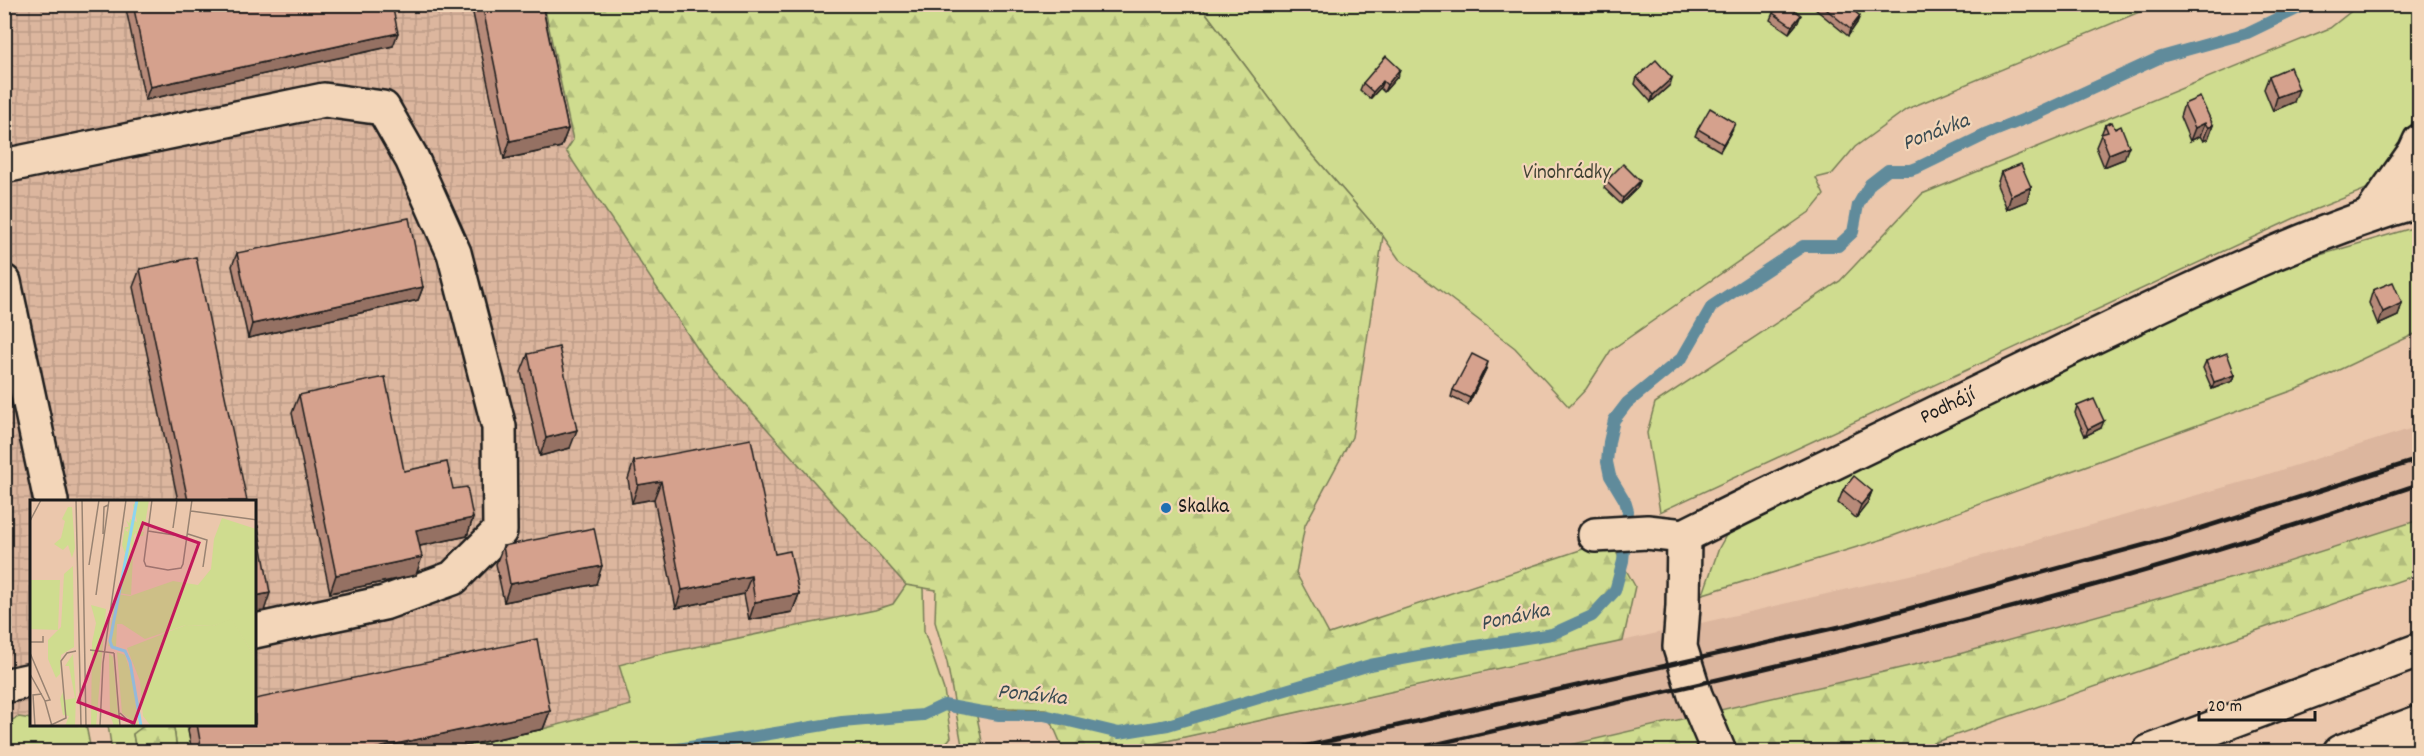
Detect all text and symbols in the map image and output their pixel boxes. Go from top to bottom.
water label: Ponávka [1898,105,1976,160]
park label: Vinohrádky [1523,159,1611,189]
street label: Podhájí [1915,380,1983,433]
place label: Skalka [1178,493,1230,523]
inset map [30,500,256,726]
marker: Skalka [1159,501,1173,515]
water label: Ponávka [1478,595,1554,640]
water label: Ponávka [996,677,1070,715]
scale bar [2199,684,2314,722]
text: 20 m [2208,695,2242,720]

